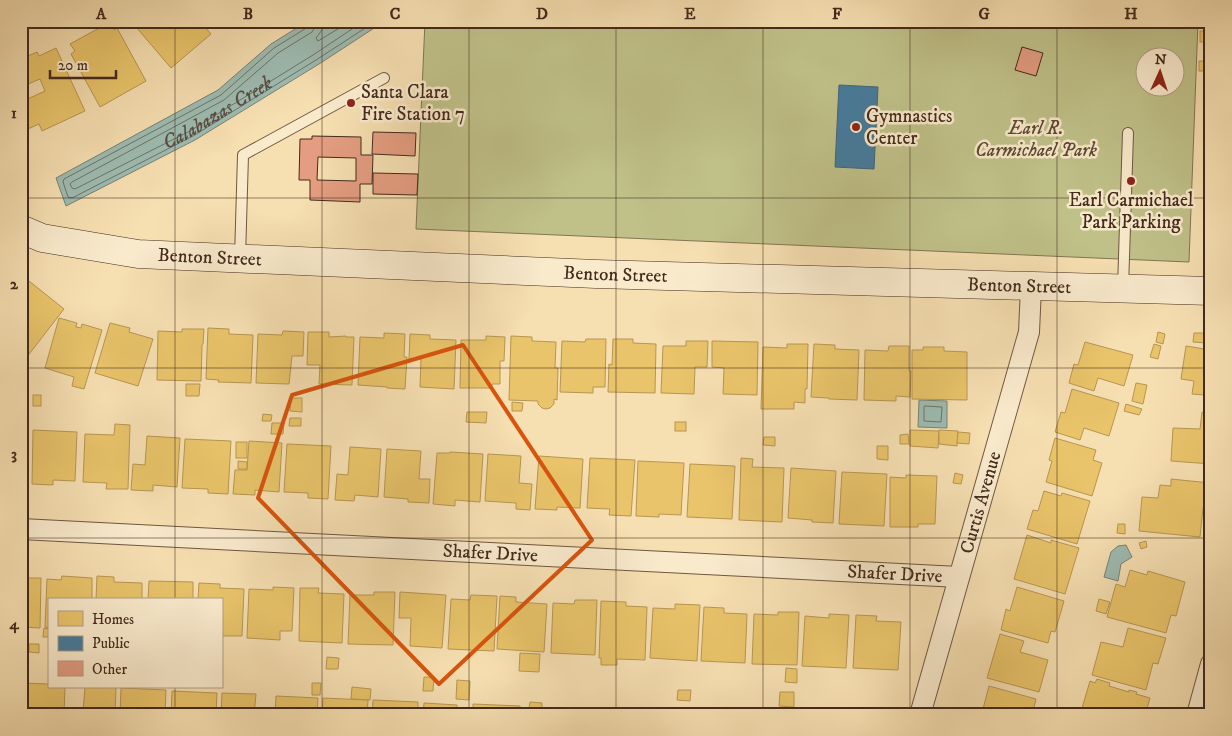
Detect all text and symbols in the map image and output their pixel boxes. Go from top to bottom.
text: A [95,4,107,24]
text: B [243,4,253,24]
text: C [390,4,400,24]
text: D [536,4,548,24]
text: E [684,4,696,24]
text: F [832,4,842,24]
text: G [978,4,990,24]
text: H [1124,4,1138,24]
scale bar [50,48,116,80]
north arrow [1134,48,1184,98]
text: N [1154,51,1167,69]
text: 20 m [58,56,88,75]
water label: Calabazas Creek [158,70,278,155]
place label: Santa Clara Fire Station 7 [361,81,465,126]
marker: Santa Clara Fire Station 7 [345,97,357,109]
text: 1 [11,103,17,123]
place label: Gymnastics Center [866,105,952,150]
park label: Earl R. Carmichael Park [975,117,1097,162]
marker: Gymnastics Center [850,121,862,133]
marker: Earl Carmichael Park Parking [1125,175,1137,187]
place label: Earl Carmichael Park Parking [1068,189,1194,234]
street label: Benton Street [157,243,262,271]
street label: Benton Street [563,261,668,287]
street label: Benton Street [967,273,1072,299]
text: 2 [10,274,19,294]
text: 3 [11,444,17,464]
street label: Curtis Avenue [955,449,1006,556]
street label: Shafer Drive [442,539,539,567]
street label: Shafer Drive [847,560,943,588]
legend [48,598,222,688]
text: Homes [92,610,134,629]
text: 4 [8,614,19,634]
text: Public [92,634,130,653]
text: Other [92,660,127,679]

